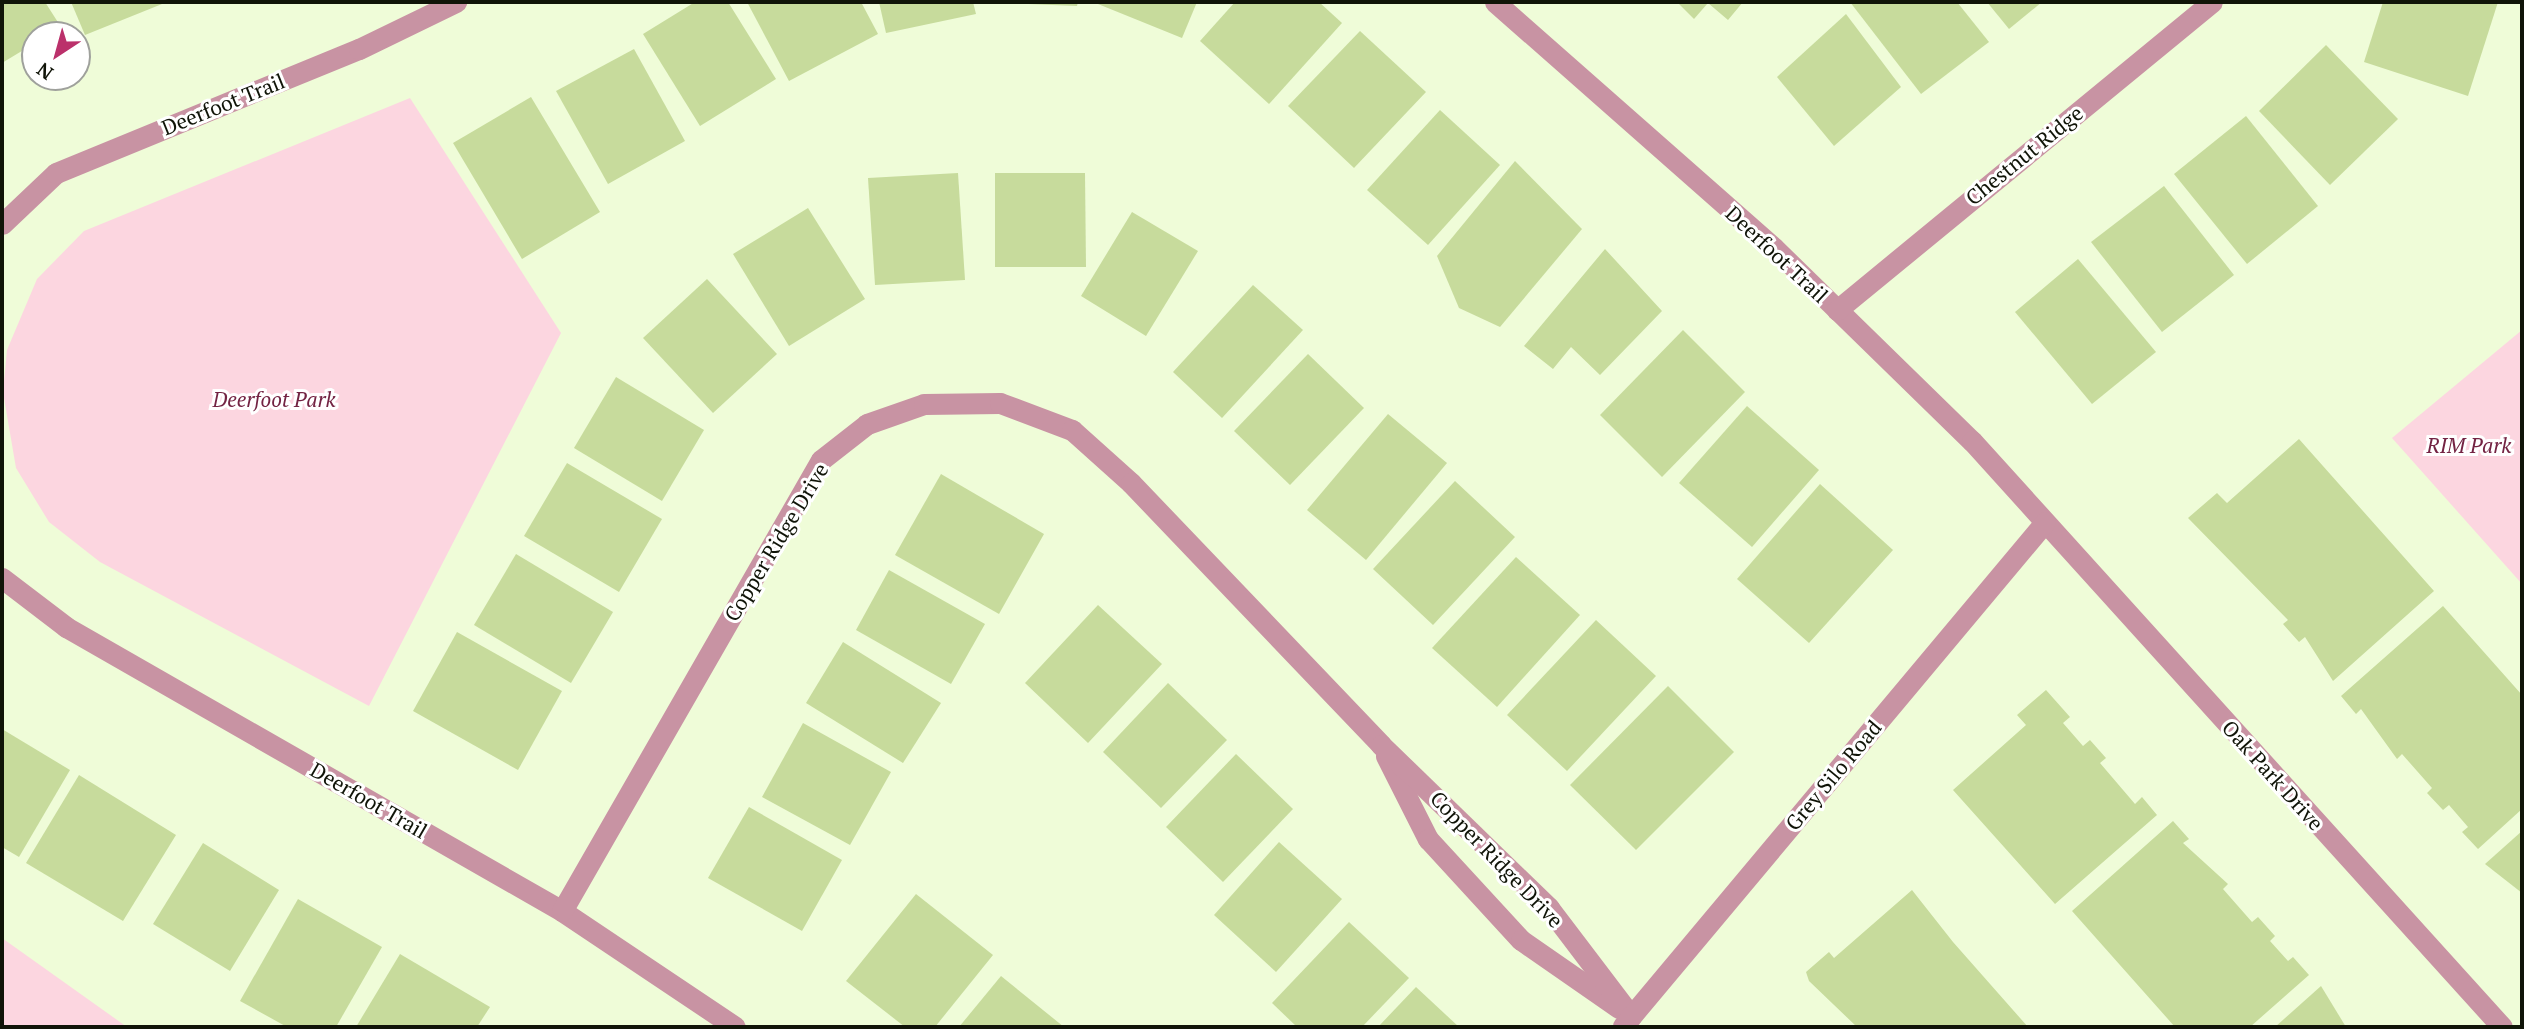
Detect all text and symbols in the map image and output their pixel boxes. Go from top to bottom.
north arrow [21,21,91,91]
text: N [31,57,58,86]
street label: Deerfoot Trail [158,68,288,140]
street label: Chestnut Ridge [1960,100,2088,210]
street label: Deerfoot Trail [1721,200,1833,308]
park label: Deerfoot Park [212,386,336,412]
park label: RIM Park [2427,432,2511,458]
street label: Copper Ridge Drive [719,458,833,626]
street label: Grey Silo Road [1780,715,1886,835]
street label: Oak Park Drive [2217,715,2329,835]
street label: Deerfoot Trail [306,756,432,844]
street label: Copper Ridge Drive [1425,785,1569,933]

